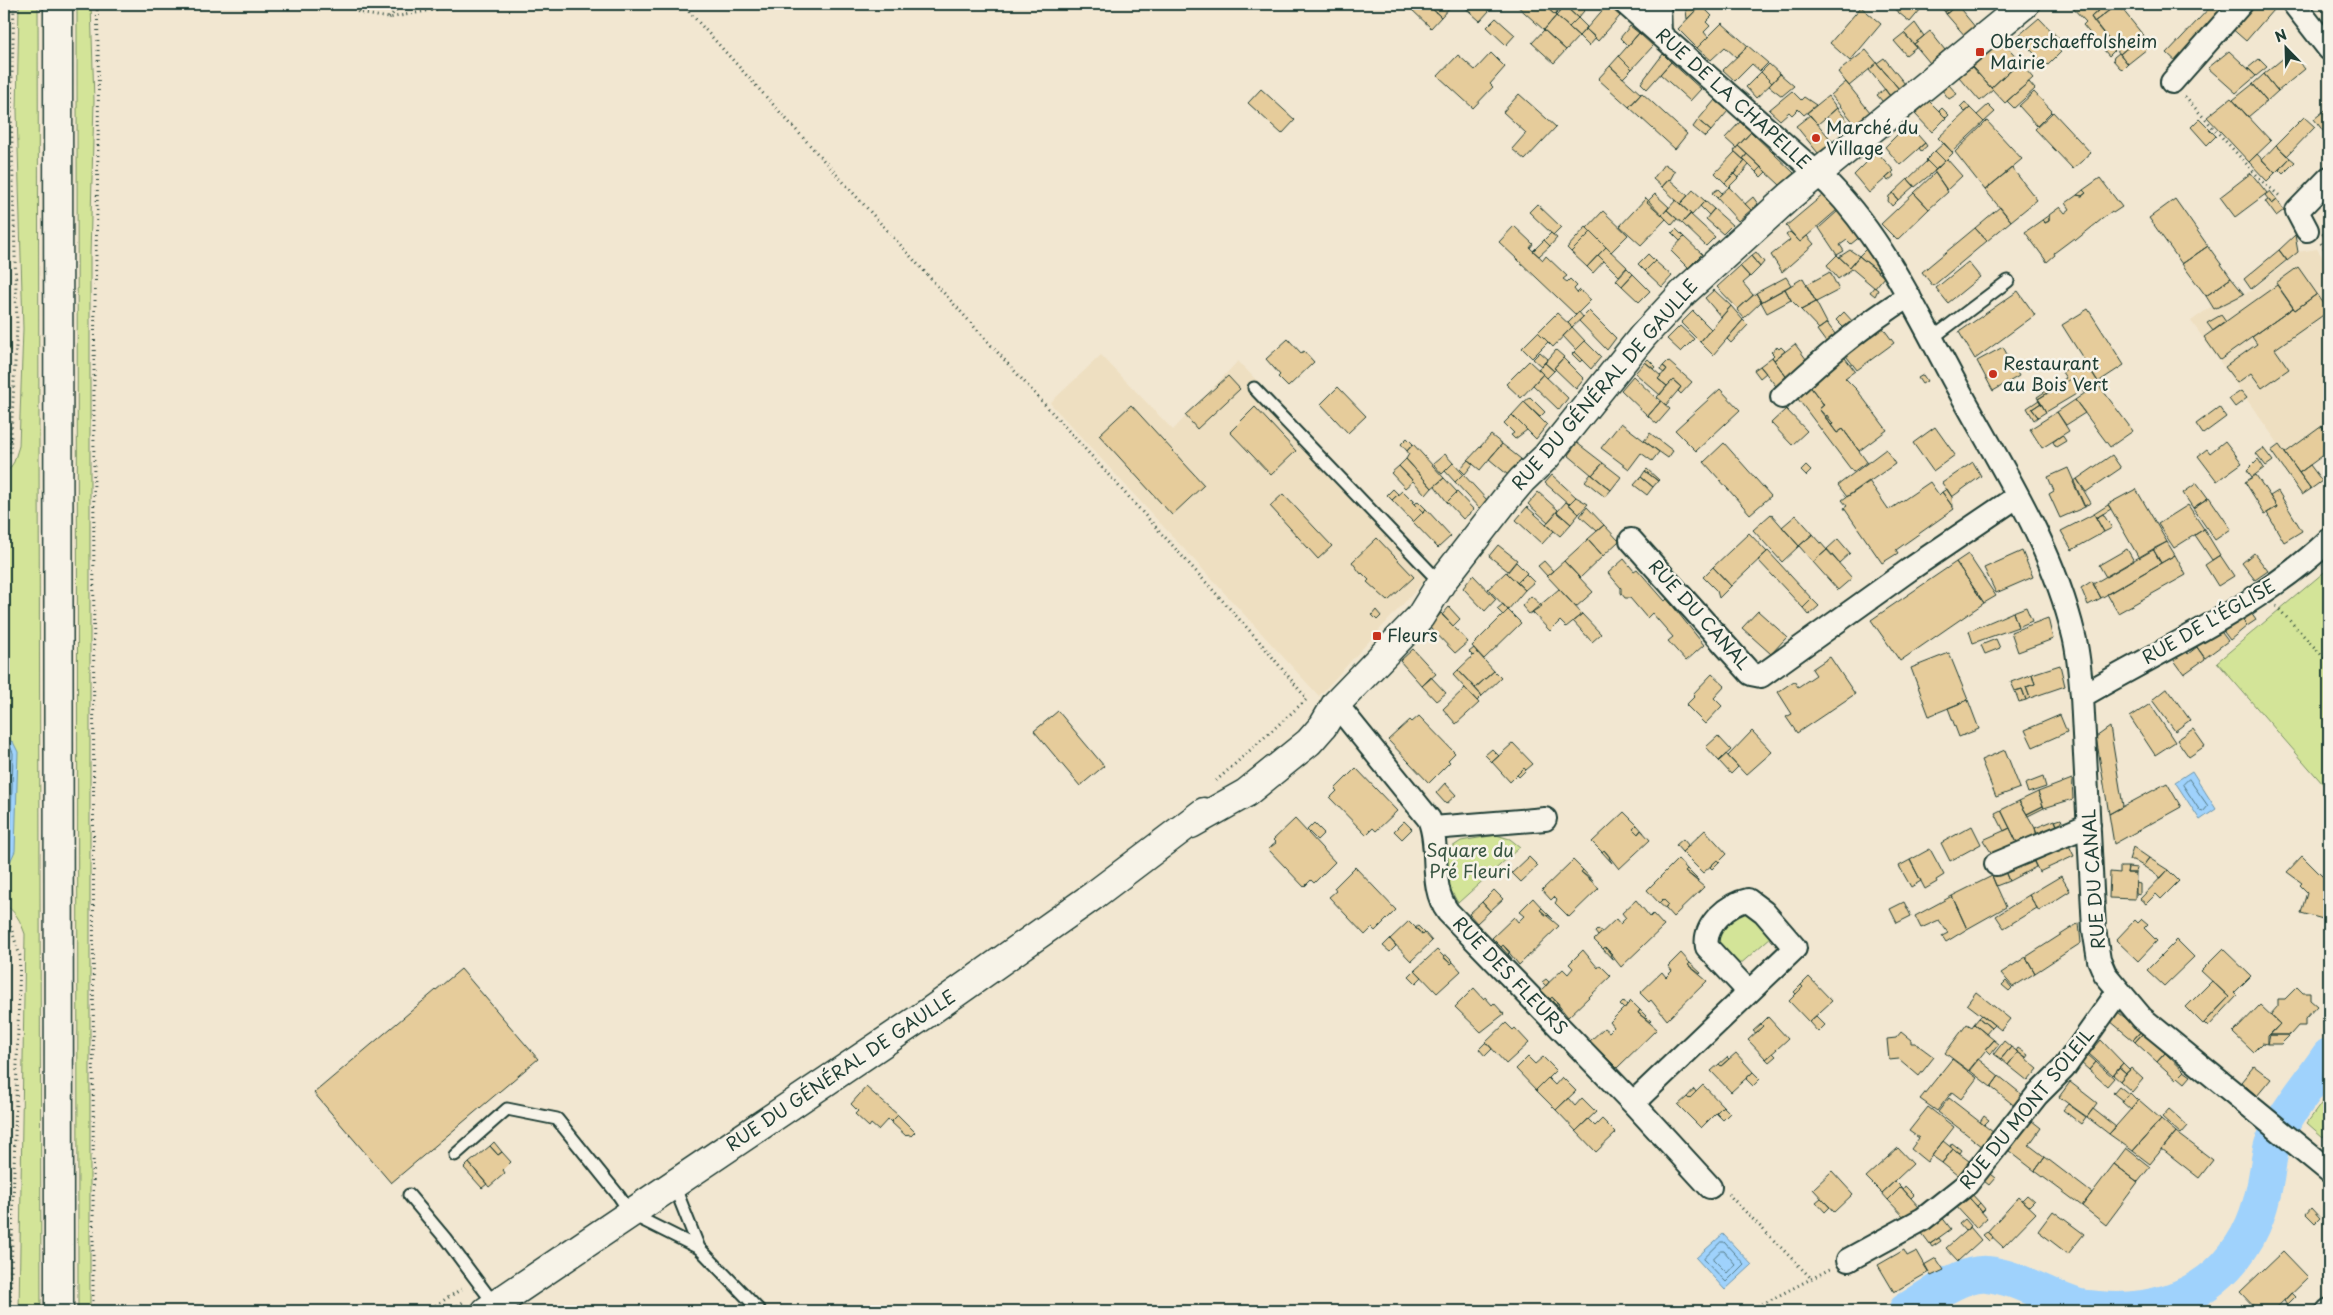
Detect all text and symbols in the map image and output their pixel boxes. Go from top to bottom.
street label: RUE DE LA CHAPELLE [1651,21,1817,175]
north arrow [2260,22,2310,72]
text: N [2272,24,2290,47]
place label: Oberschaeffolsheim Mairie [1990,27,2157,75]
marker: Oberschaeffolsheim Mairie [1974,46,1986,58]
place label: Marché du Village [1826,113,1919,161]
marker: Marché du Village [1810,132,1822,144]
street label: RUE DU GÉNÉRAL DE GAULLE [1504,272,1703,496]
place label: Restaurant au Bois Vert [2003,349,2108,397]
marker: Restaurant au Bois Vert [1987,368,1999,380]
street label: RUE DU CANAL [1643,553,1757,675]
street label: RUE DE L'ÉGLISE [2136,571,2280,670]
place label: Fleurs [1387,621,1438,648]
marker: Fleurs [1371,630,1383,642]
street label: RUE DU CANAL [2074,808,2111,950]
park label: Square du Pré Fleuri [1426,836,1514,884]
street label: RUE DES FLEURS [1447,910,1575,1040]
street label: RUE DU GÉNÉRAL DE GAULLE [720,982,961,1157]
street label: RUE DU MONT SOLEIL [1952,1022,2099,1195]

